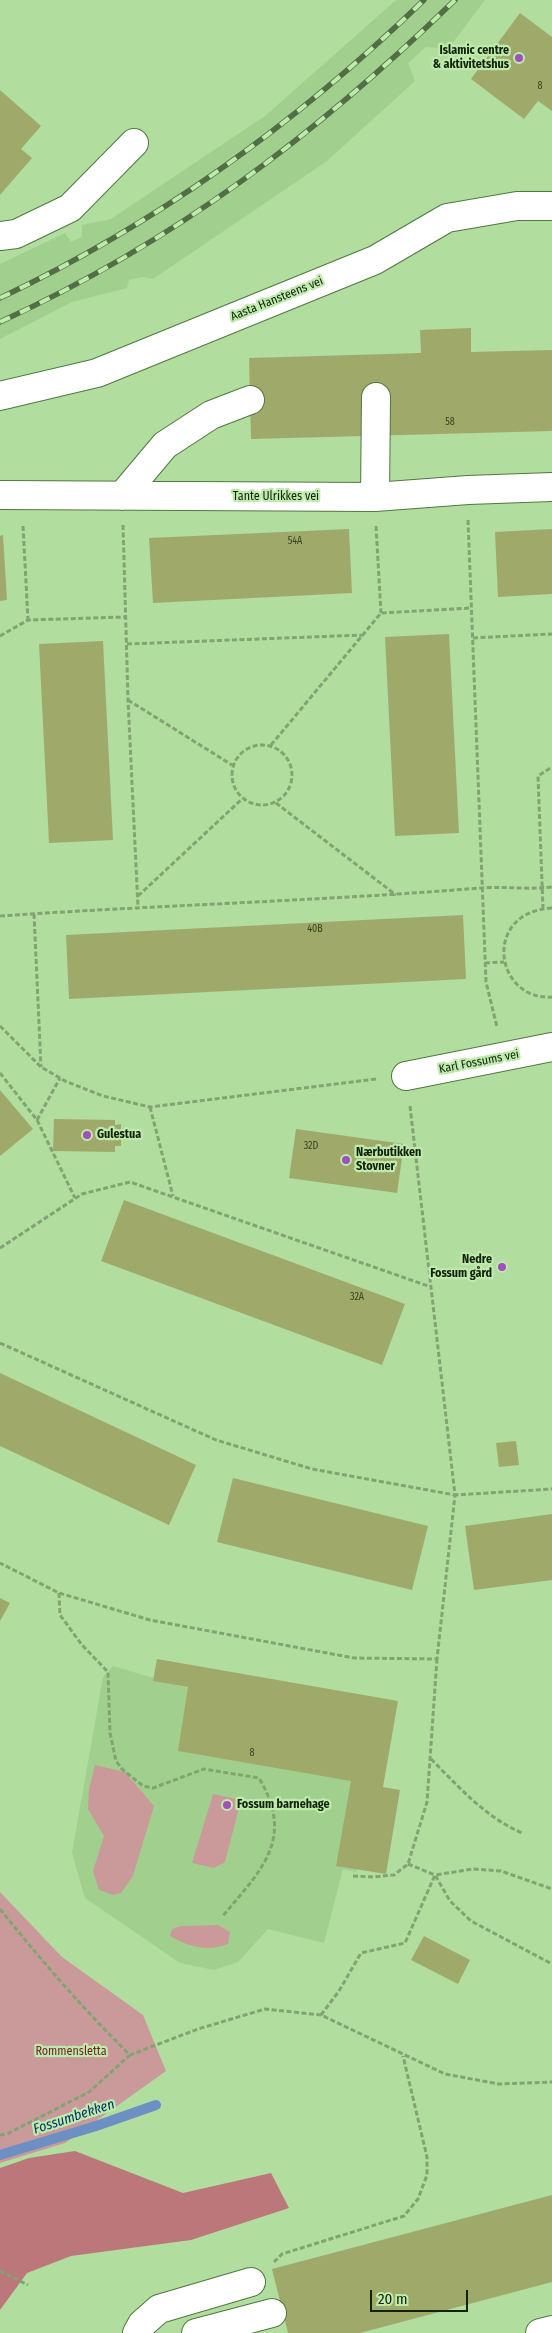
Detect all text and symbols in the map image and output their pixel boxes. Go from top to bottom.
place label: Islamic centre & aktivitetshus [433,44,509,72]
marker: Islamic centre & aktivitetshus [513,52,525,64]
house number: 8 [538,80,542,92]
street label: Aasta Hansteens vei [229,274,325,324]
house number: 58 [445,416,455,428]
street label: Tante Ulrikkes vei [233,490,319,504]
house number: 54A [288,535,302,547]
house number: 40B [307,923,323,935]
street label: Karl Fossums vei [438,1047,520,1077]
place label: Gulestua [97,1128,141,1142]
marker: Gulestua [81,1129,93,1141]
house number: 32D [304,1140,318,1152]
place label: Nærbutikken Stovner [356,1146,421,1174]
marker: Nærbutikken Stovner [340,1154,352,1166]
place label: Nedre Fossum gård [430,1253,492,1281]
marker: Nedre Fossum gård [496,1261,508,1273]
house number: 32A [350,1291,364,1303]
house number: 8 [250,1747,254,1759]
place label: Fossum barnehage [237,1798,330,1812]
marker: Fossum barnehage [221,1799,233,1811]
park label: Rommensletta [35,2045,107,2059]
water label: Fossumbekken [31,2096,117,2138]
scale bar [372,2280,470,2312]
text: 20 m [378,2290,408,2308]

